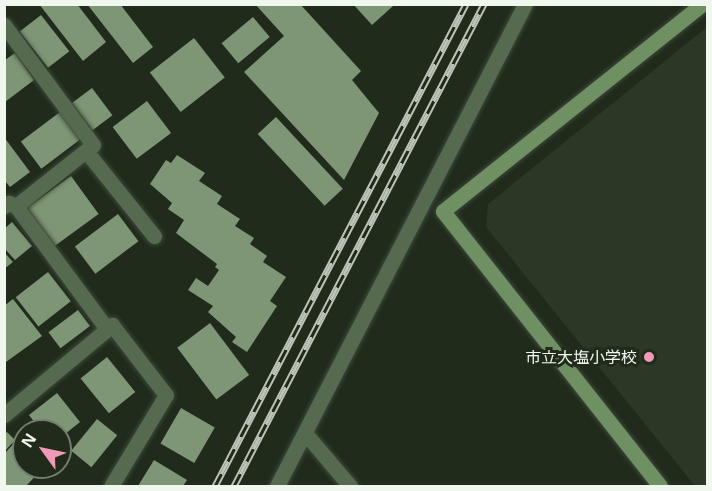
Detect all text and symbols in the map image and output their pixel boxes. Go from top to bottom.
place label: 市立大塩小学校 [525,347,637,367]
marker: 市立大塩小学校 [642,350,656,364]
north arrow [12,419,72,479]
text: N [16,429,41,452]

